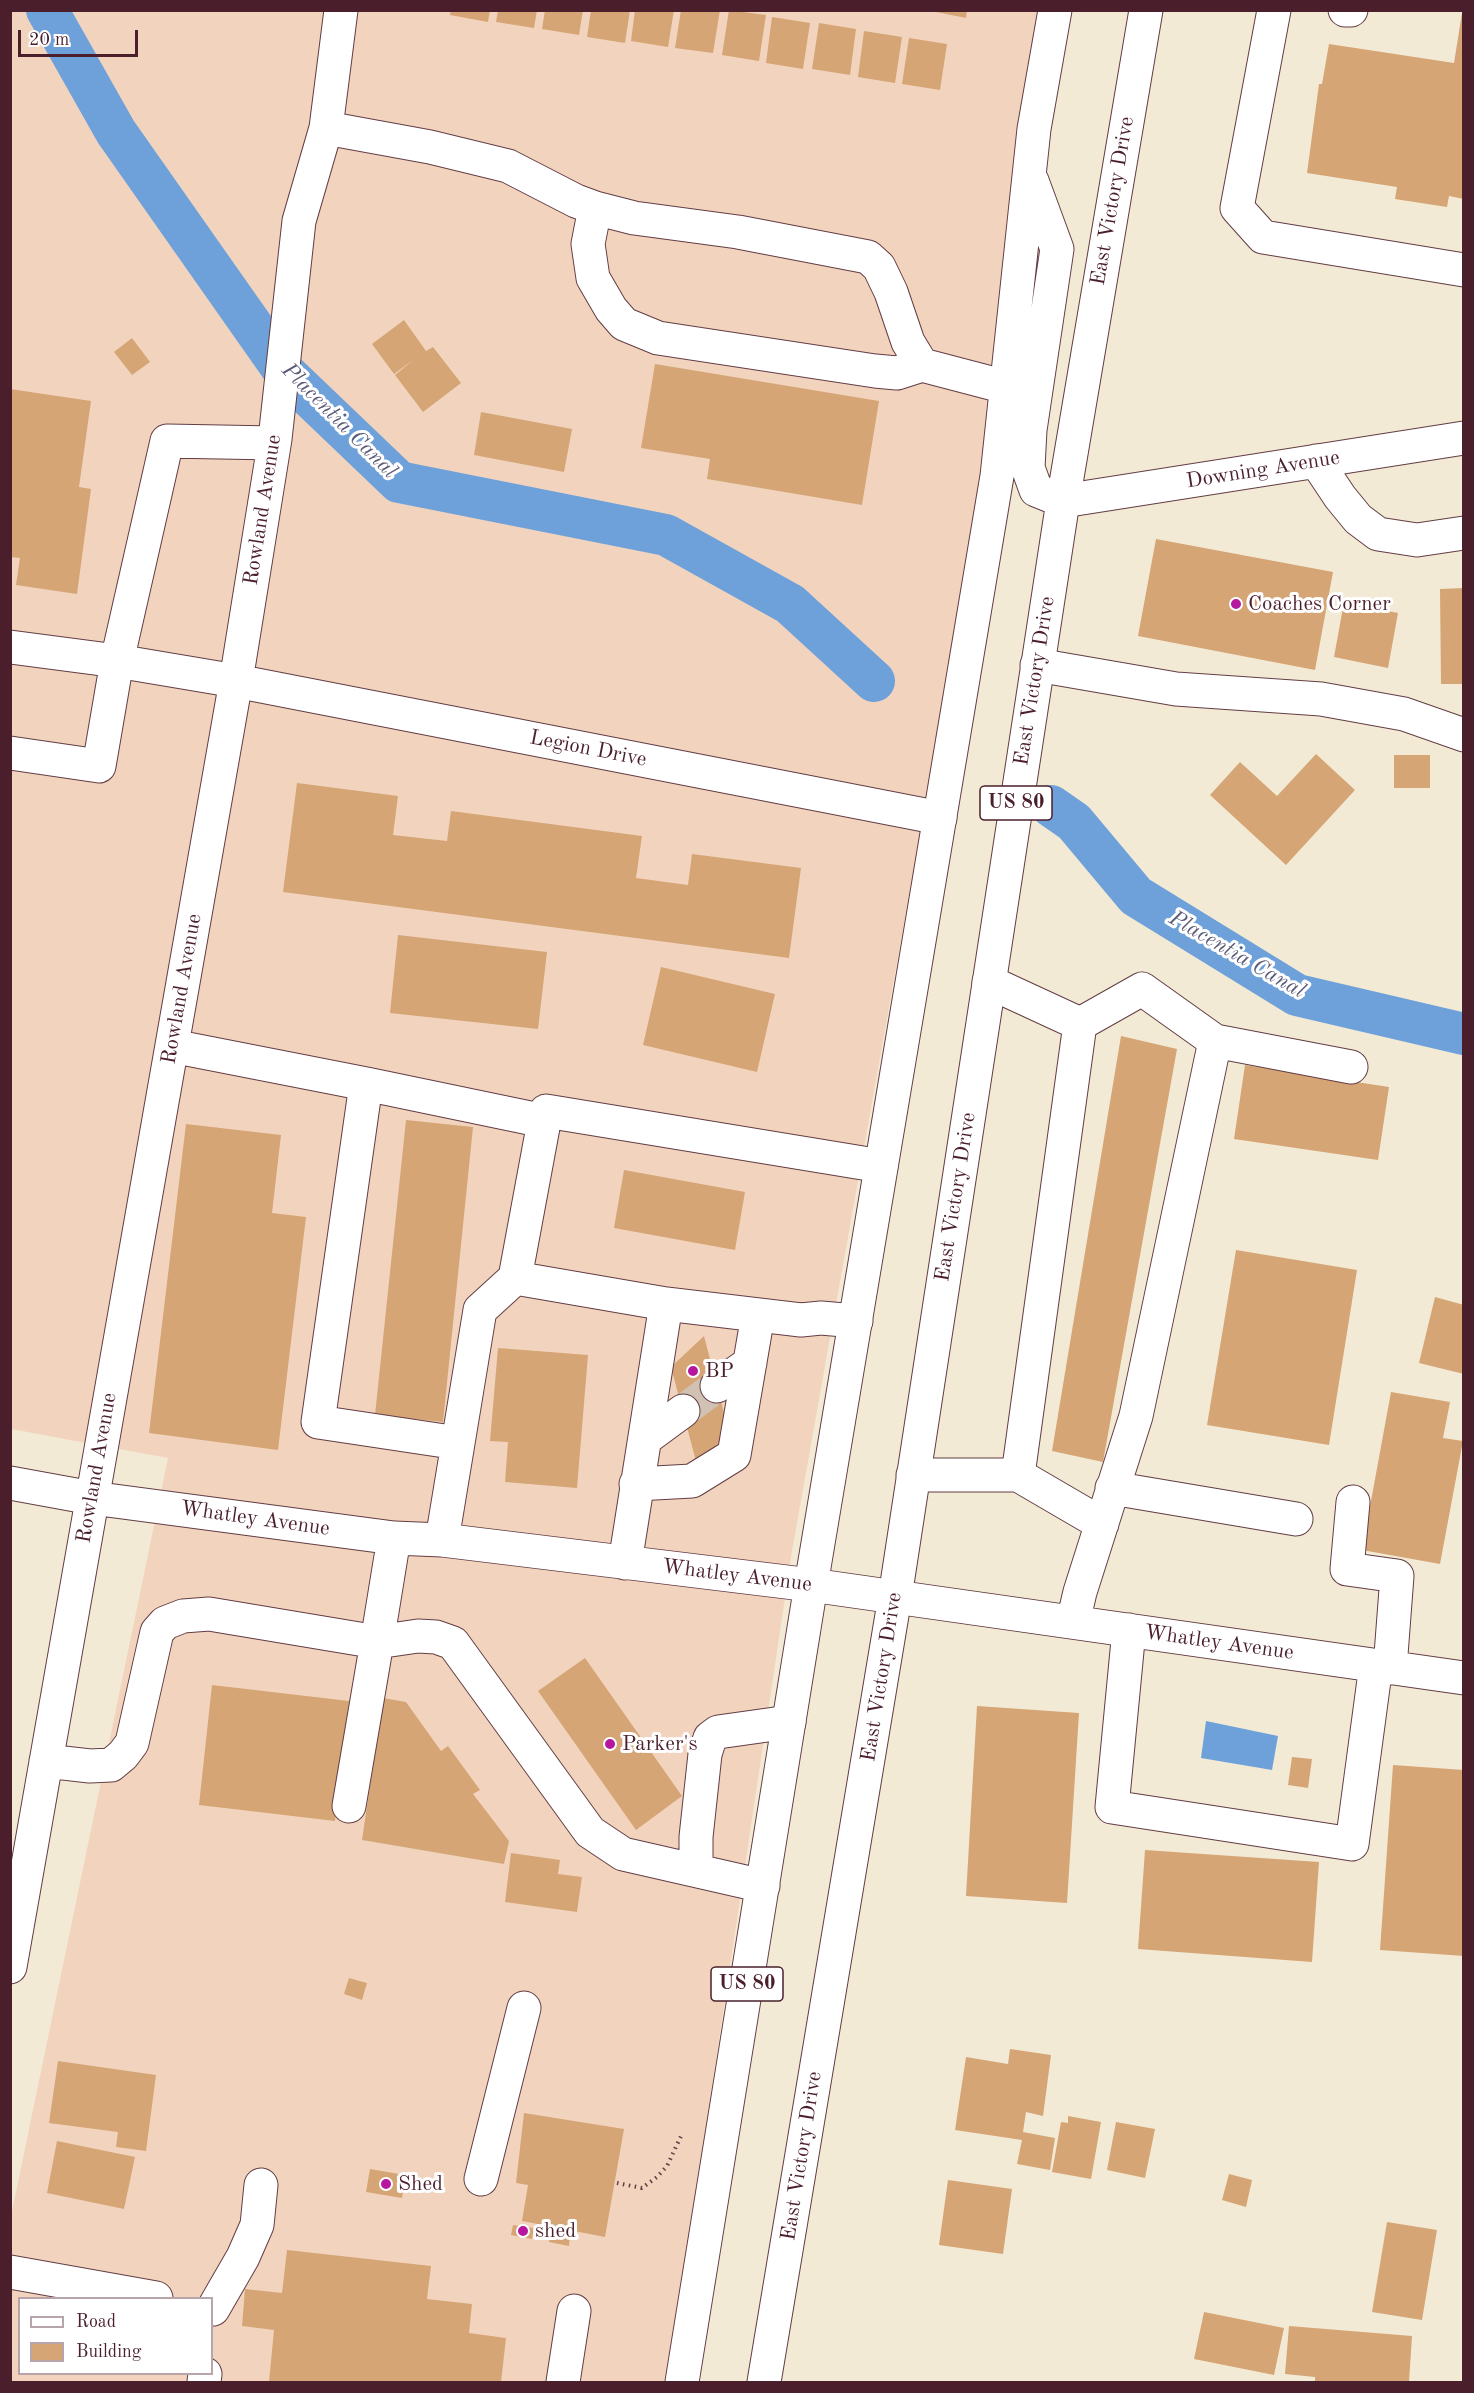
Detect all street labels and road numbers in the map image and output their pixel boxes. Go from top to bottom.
street label: East Victory Drive [1086,115,1140,287]
street label: Rowland Avenue [239,433,287,587]
street label: Downing Avenue [1184,445,1342,495]
street label: East Victory Drive [1009,595,1061,767]
street label: Legion Drive [527,725,649,773]
road number: US 80 [980,786,1052,820]
street label: Rowland Avenue [156,912,208,1066]
street label: East Victory Drive [930,1111,982,1283]
street label: Rowland Avenue [71,1391,123,1545]
street label: Whatley Avenue [179,1496,331,1542]
street label: Whatley Avenue [661,1554,813,1598]
street label: East Victory Drive [856,1591,908,1763]
street label: Whatley Avenue [1143,1620,1295,1666]
road number: US 80 [711,1967,783,2001]
street label: East Victory Drive [776,2070,828,2242]

